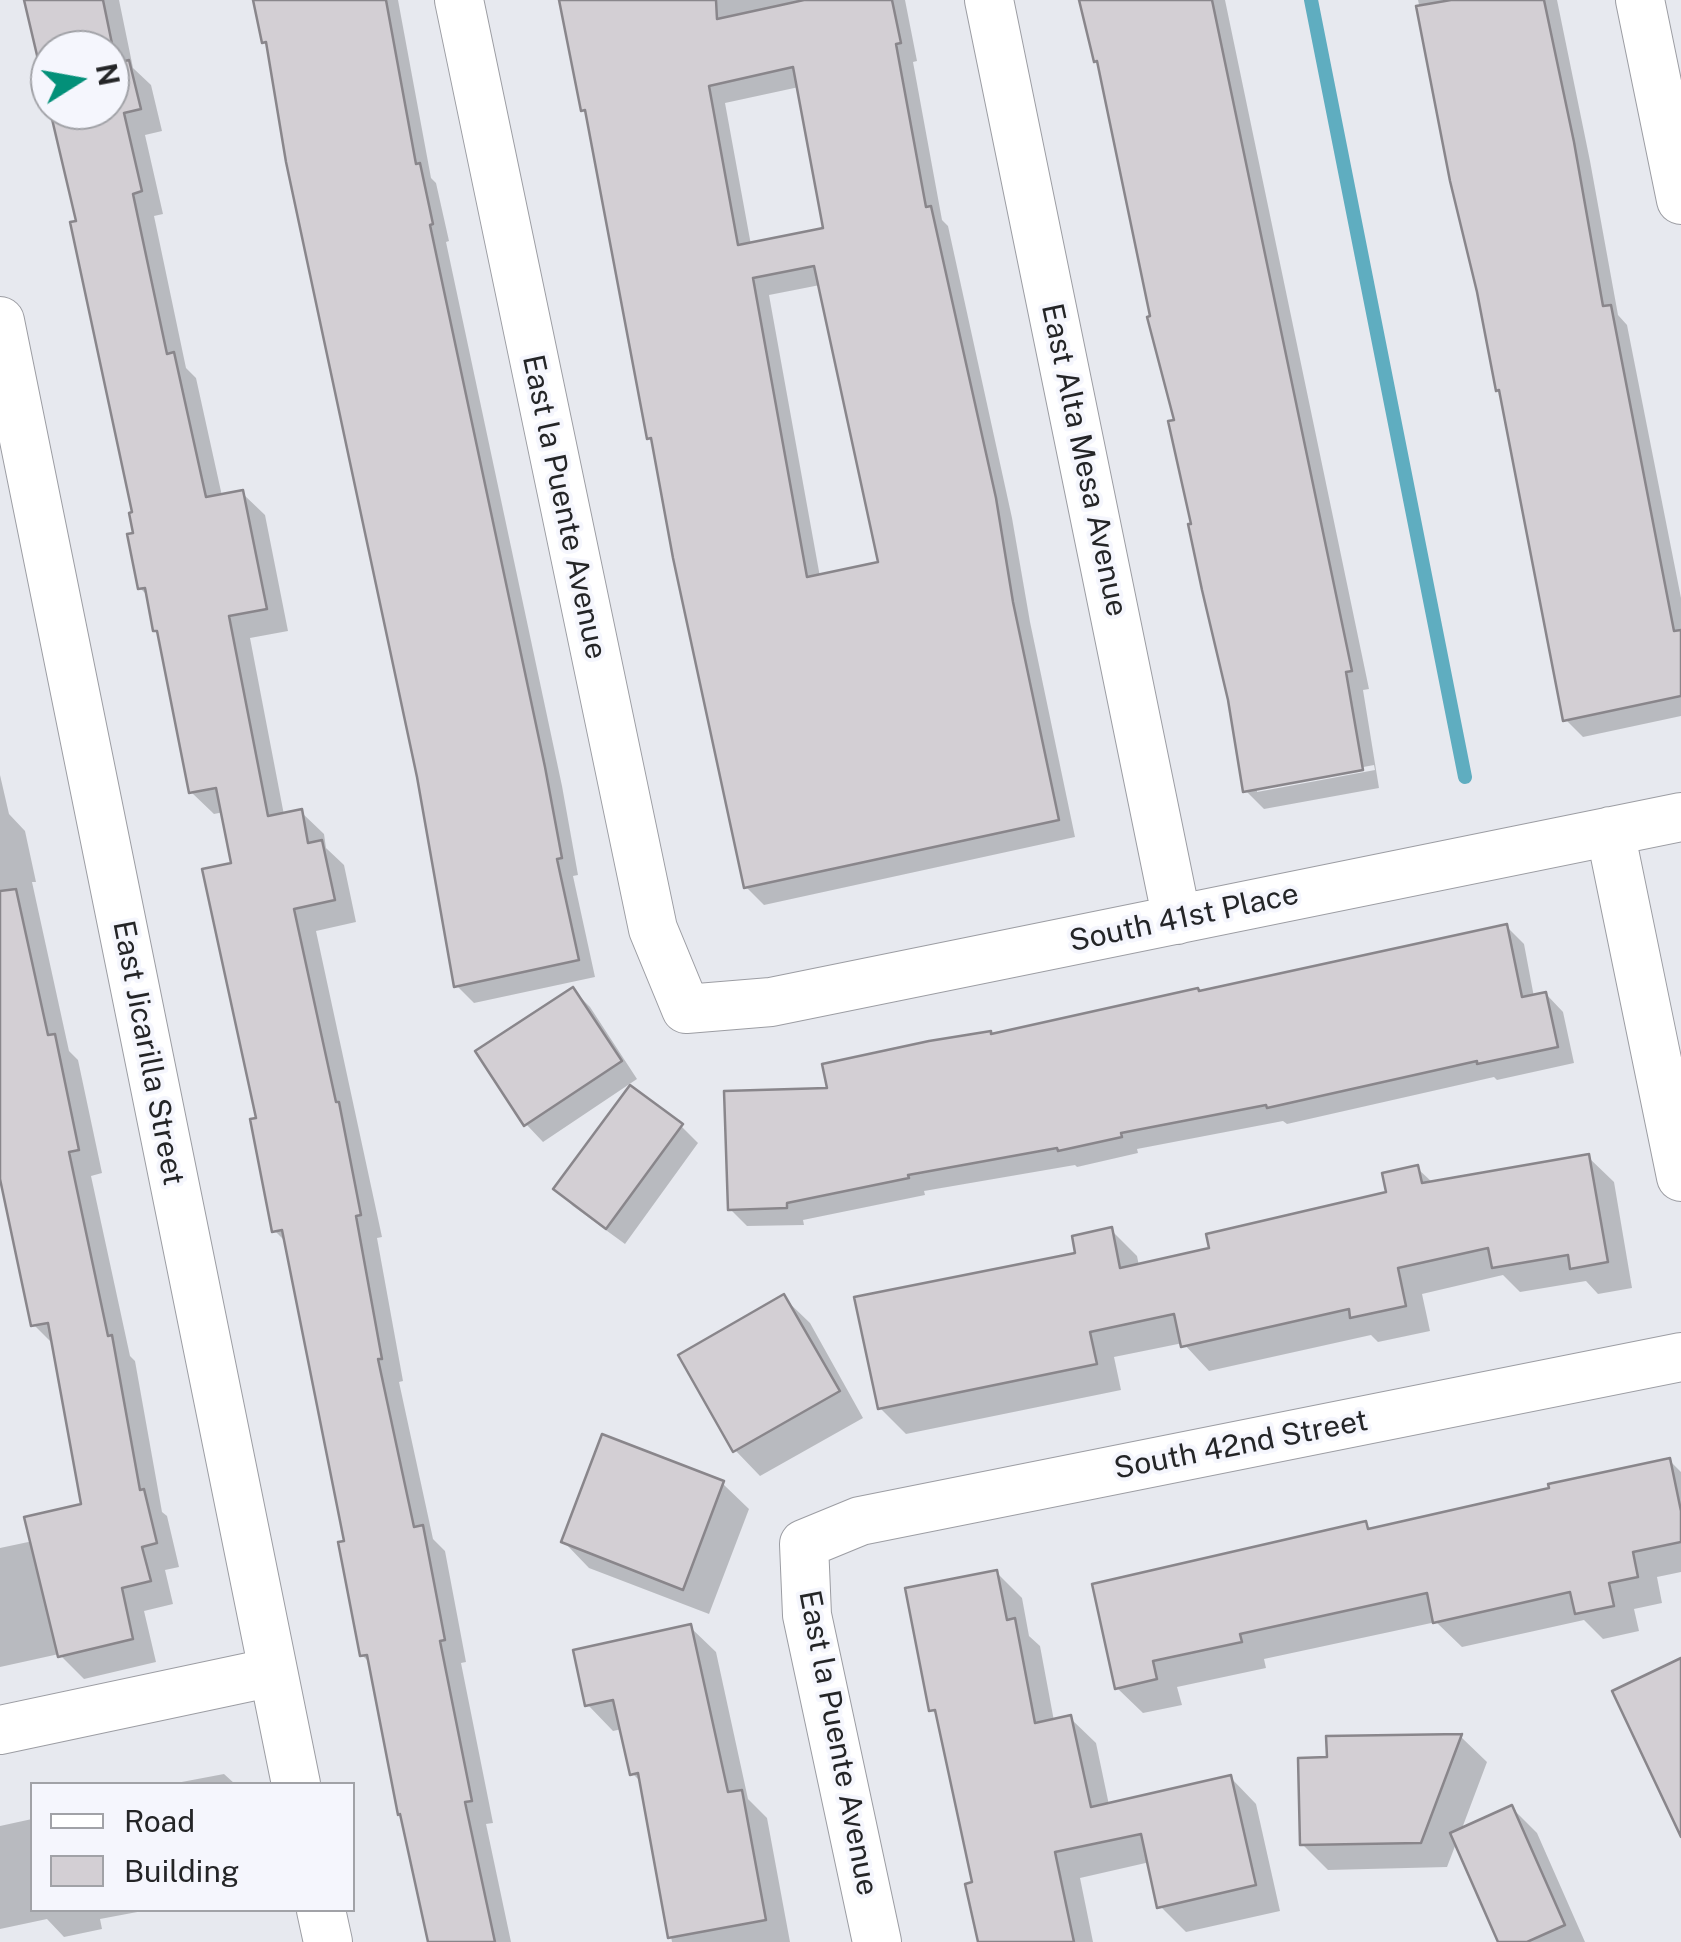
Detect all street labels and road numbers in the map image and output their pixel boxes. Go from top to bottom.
street label: East Alta Mesa Avenue [1033,300,1135,620]
street label: East la Puente Avenue [514,352,614,662]
street label: South 41st Place [1066,876,1302,960]
street label: East Jicarilla Street [105,918,191,1188]
street label: South 42nd Street [1111,1403,1371,1487]
street label: East la Puente Avenue [791,1587,885,1899]

